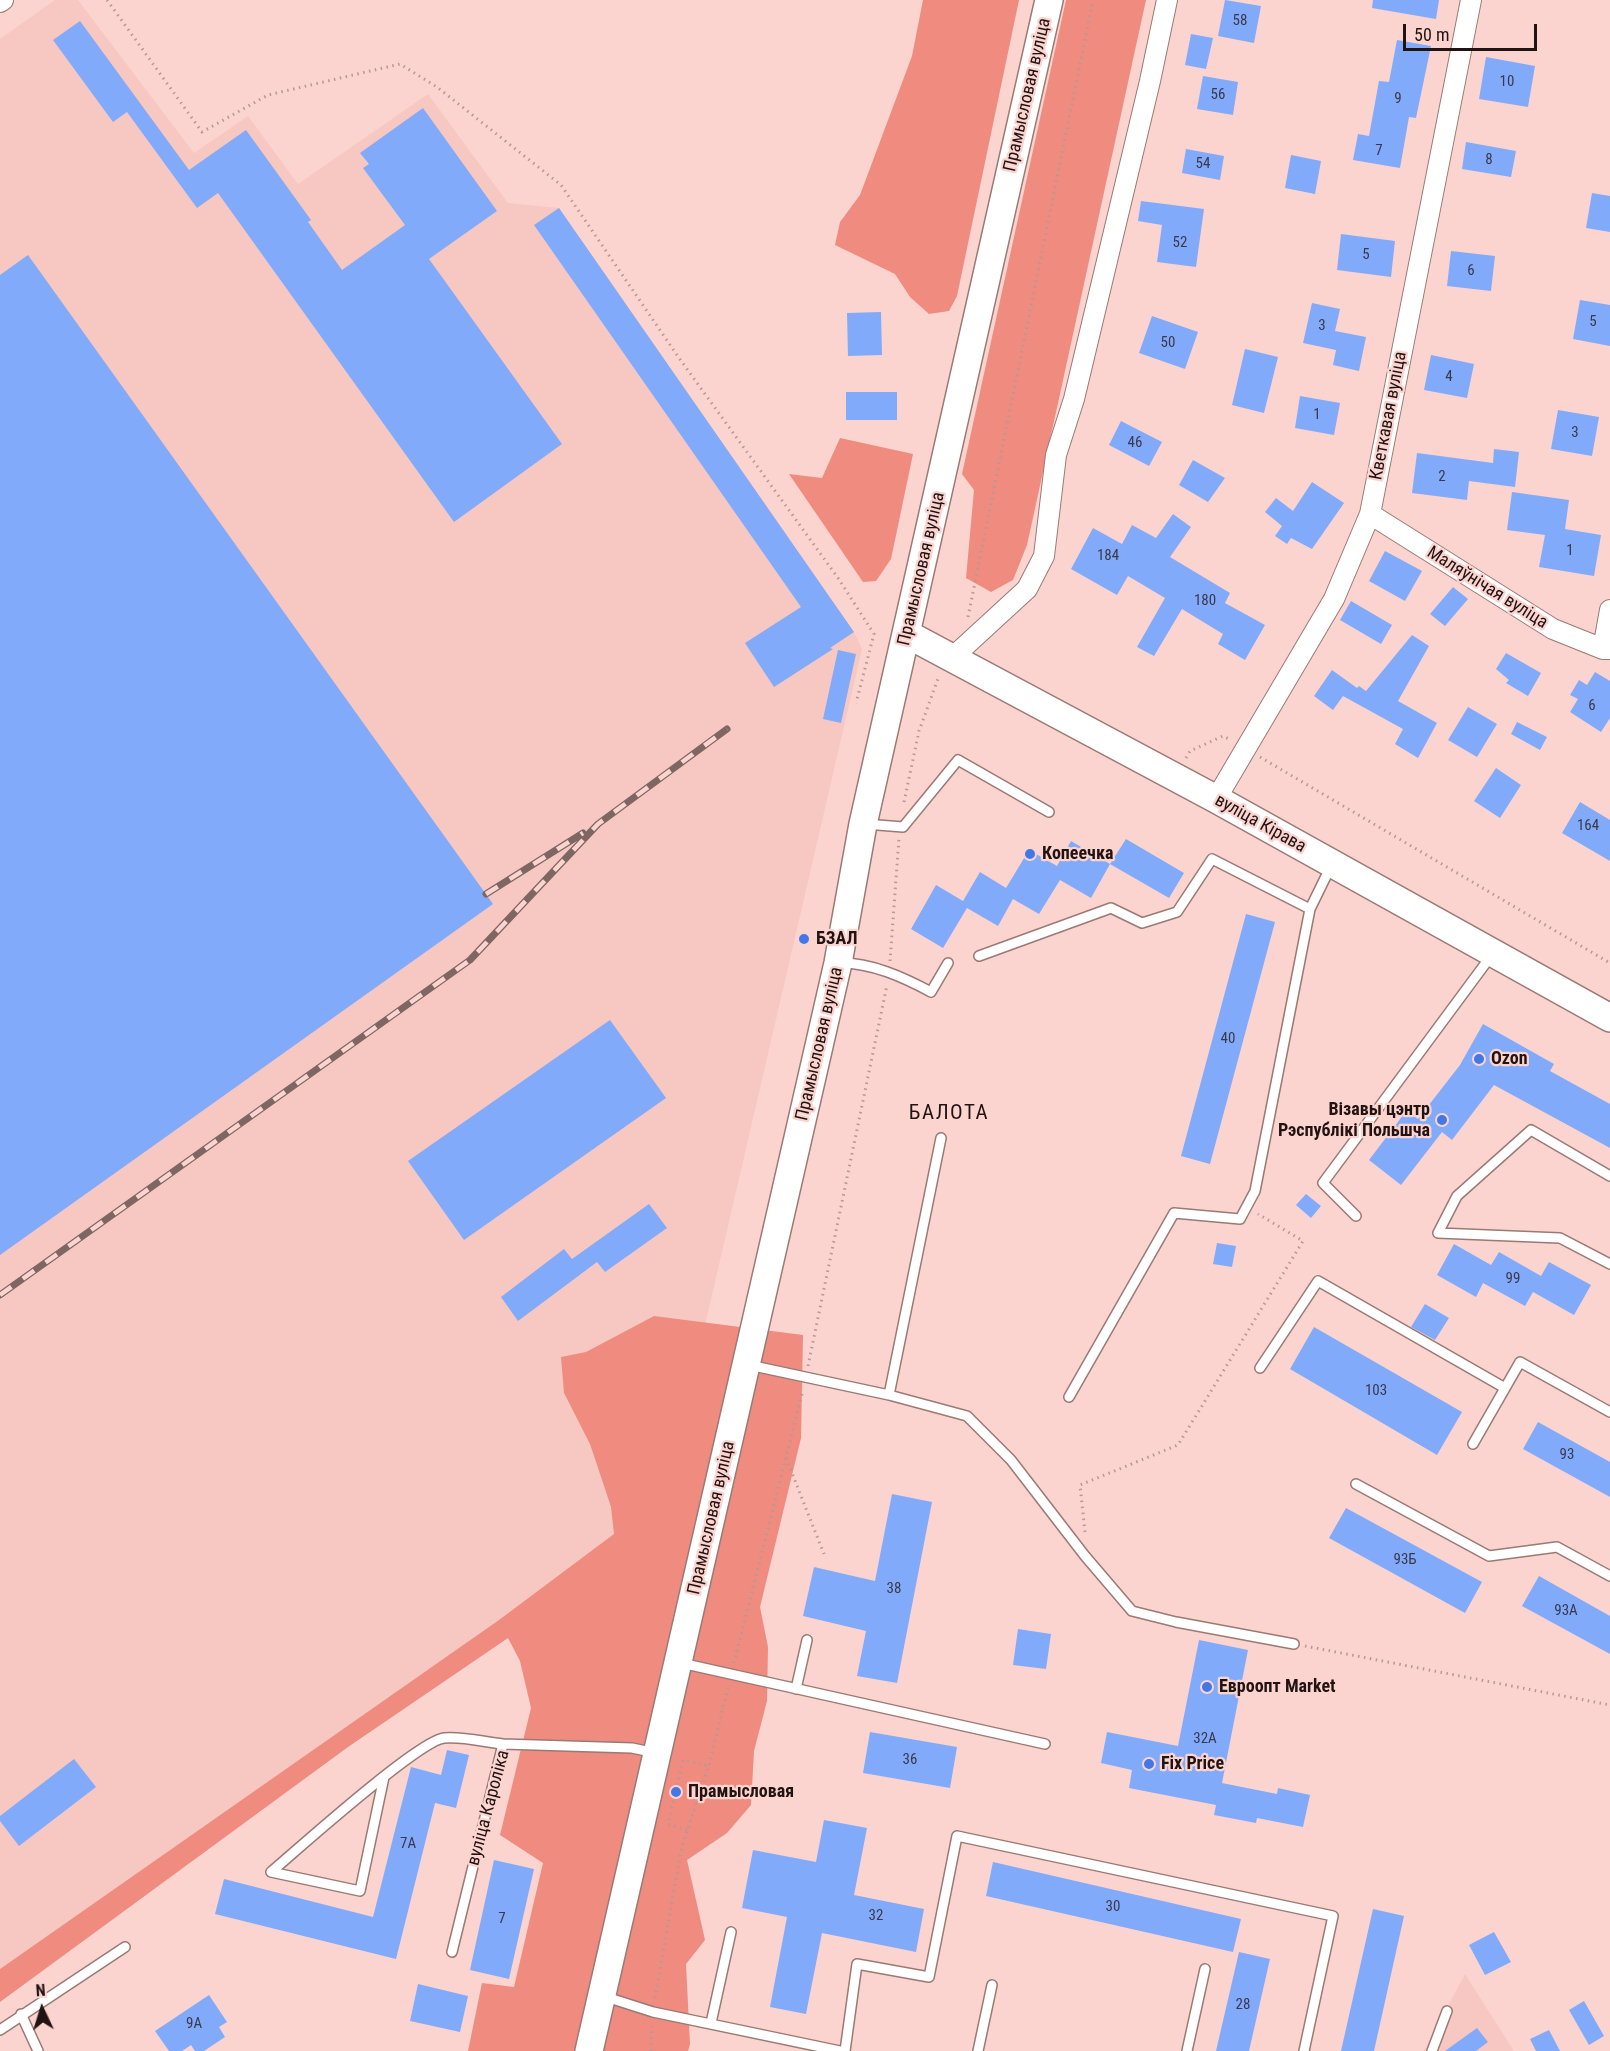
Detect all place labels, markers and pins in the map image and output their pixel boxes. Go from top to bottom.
place label: Копеечка [1042,843,1113,865]
marker: Копеечка [1023,847,1037,861]
place label: БЗАЛ [816,928,858,950]
marker: БЗАЛ [797,932,811,946]
place label: Ozon [1491,1048,1528,1070]
marker: Ozon [1472,1052,1486,1066]
place label: Візавы цэнтр Рэспублікі Польшча [1278,1099,1430,1142]
marker: Візавы цэнтр Рэспублікі Польшча [1435,1113,1449,1127]
place label: Евроопт Market [1219,1676,1336,1698]
marker: Евроопт Market [1200,1680,1214,1694]
place label: Fix Price [1161,1753,1224,1775]
marker: Fix Price [1142,1757,1156,1771]
place label: Прамысловая [688,1781,794,1803]
marker: Прамысловая [669,1785,683,1799]

